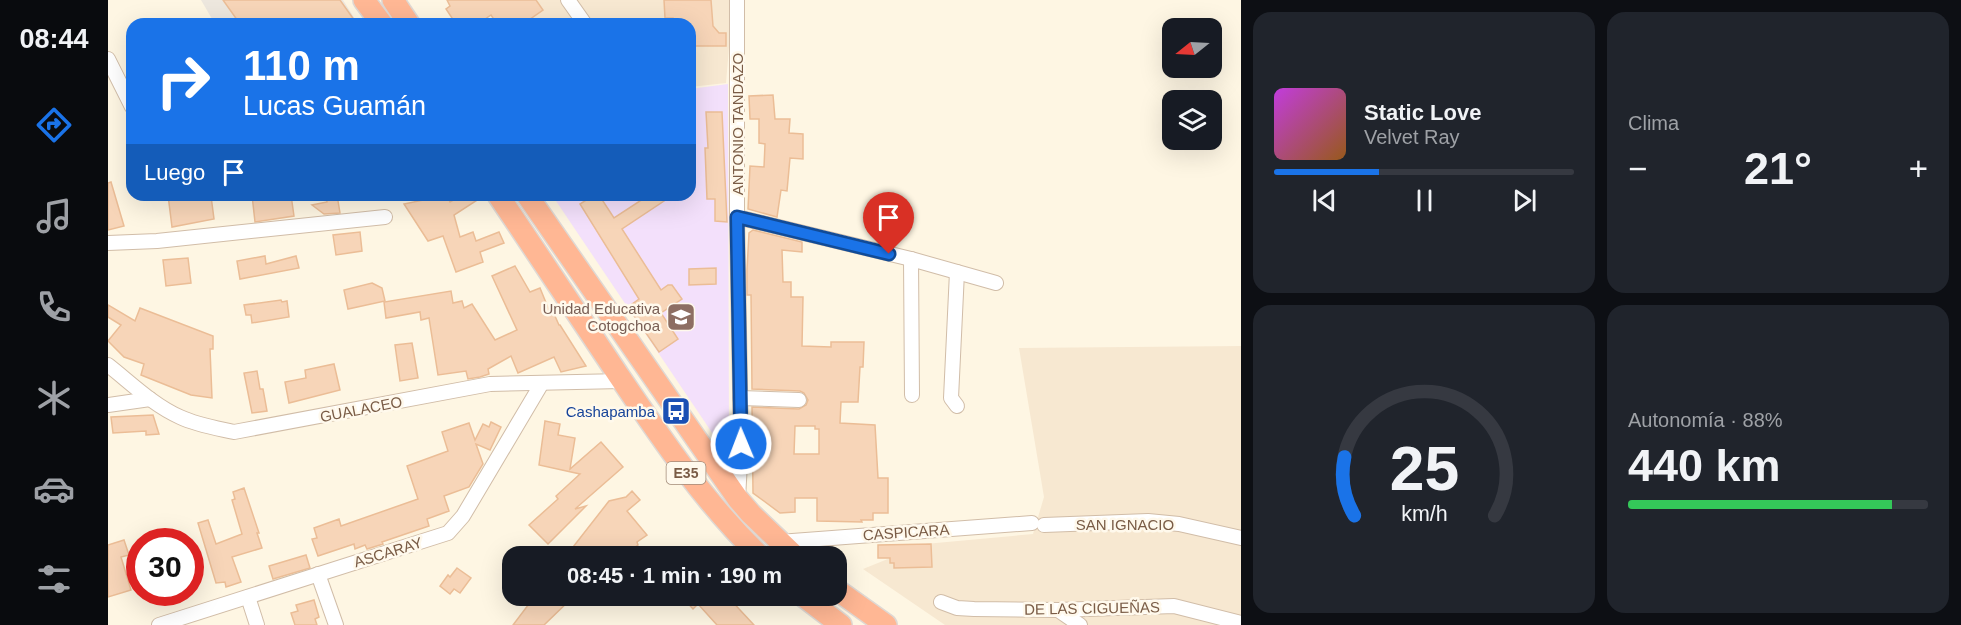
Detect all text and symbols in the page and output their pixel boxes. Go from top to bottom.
north arrow [1162,18,1222,78]
map controls [1162,18,1222,150]
text: 08:44 [19,24,89,54]
icon: right [144,42,222,120]
text: 110 m [243,42,360,89]
street label: ANTONIO TANDAZO [729,53,746,195]
button: layers [1162,90,1222,150]
text: Lucas Guamán [243,91,426,121]
text: Static Love [1364,100,1481,125]
icon: directions [33,104,75,146]
text: Clima [1628,112,1679,134]
text: Velvet Ray [1364,126,1460,148]
text: 21° [1744,143,1812,194]
text: − [1628,150,1647,187]
text: + [1909,150,1928,187]
icon: arrive [217,156,250,189]
text: Luego [144,160,205,185]
icon: previous [1308,184,1341,217]
icon: pause [1408,184,1441,217]
icon: next [1508,184,1541,217]
pin [863,192,914,254]
icon: music [33,195,75,237]
icon: arrive [872,201,905,234]
icon: phone [33,286,75,328]
place label: Unidad Educativa Cotogchoa [542,300,661,334]
school or university icon: Unidad Educativa Cotogchoa [665,301,697,333]
icon: climate [33,377,75,419]
street label: GUALACEO [318,393,404,425]
bus stop icon: Cashapamba [660,395,692,427]
place label: Cashapamba [566,403,656,420]
text: Autonomía · 88% [1628,409,1783,431]
position arrow [709,412,773,476]
text: 25 [1389,434,1459,503]
text: 440 km [1628,440,1781,491]
road number: E35 [666,462,706,484]
icon: car [33,468,75,510]
text: km/h [1401,502,1447,526]
street label: SAN IGNACIO [1076,516,1174,533]
street label: CASPICARA [862,520,950,544]
speed limit sign: 30 [126,528,204,606]
street label: ASCARAY [352,534,424,570]
icon: filters [33,558,75,600]
text: 08:45 · 1 min · 190 m [567,563,782,588]
street label: DE LAS CIGUEÑAS [1024,598,1160,618]

